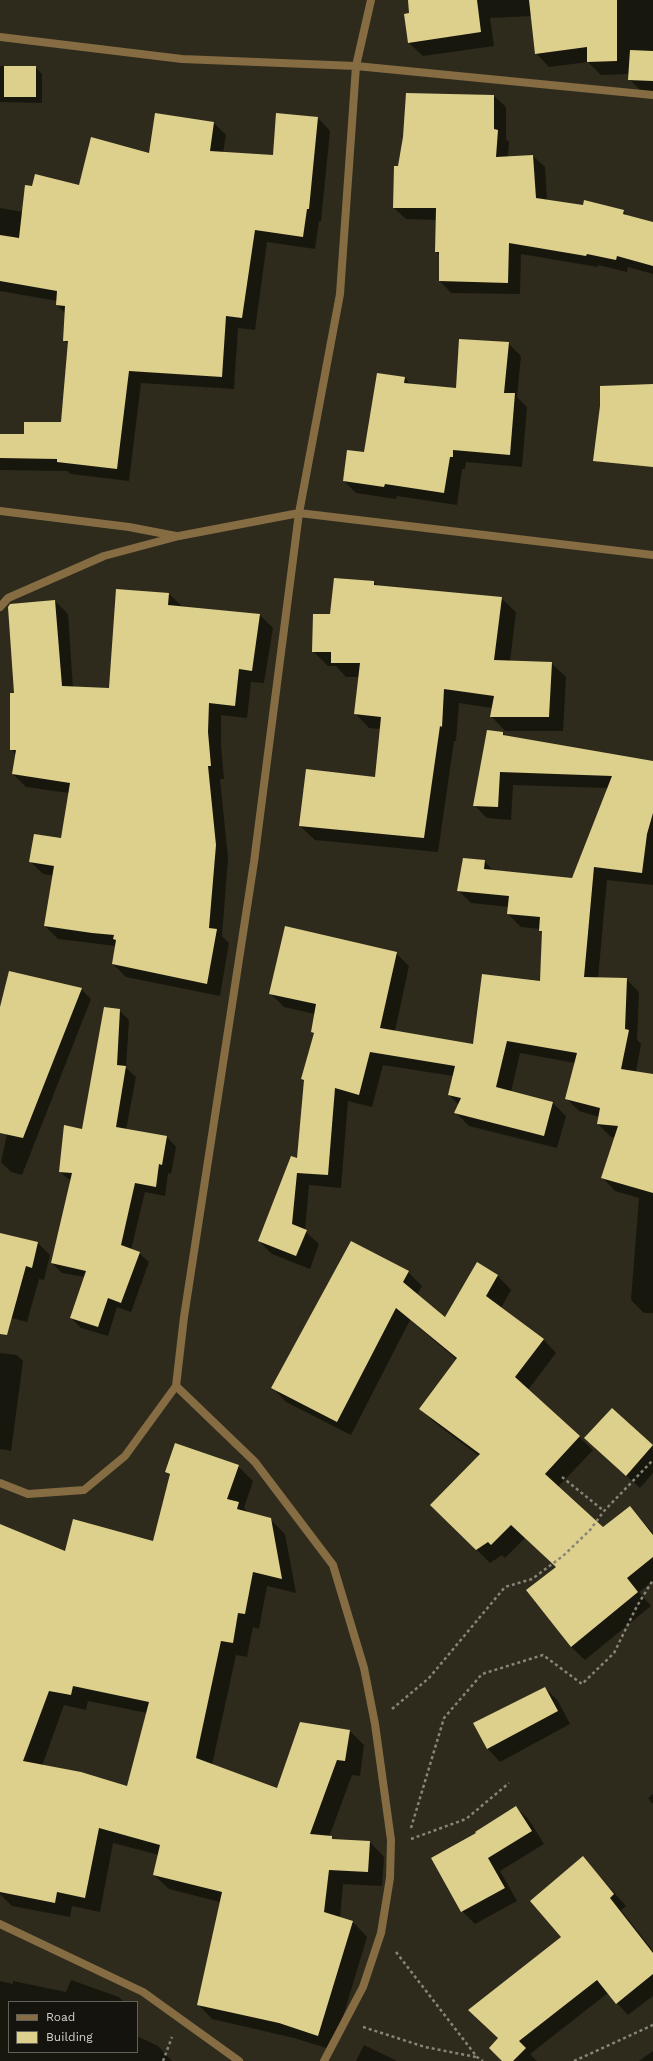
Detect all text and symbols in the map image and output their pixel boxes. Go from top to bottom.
legend [8,2001,138,2053]
text: Road [46,2010,75,2024]
text: Building [46,2030,93,2044]

